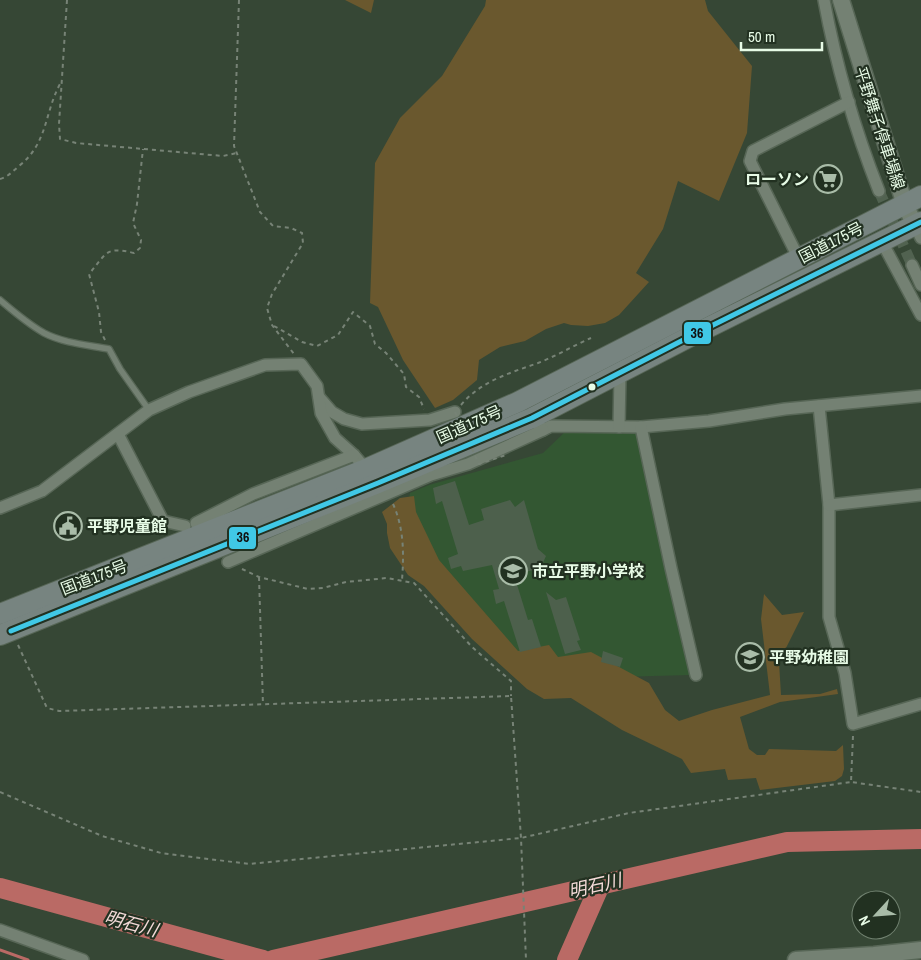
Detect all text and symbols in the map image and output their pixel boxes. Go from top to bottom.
scale bar [741,20,822,52]
text: 50 m [748,26,775,47]
street label: 平野舞子停車場線 [850,64,910,192]
supermarket icon: ローソン [813,164,843,194]
place label: ローソン [745,168,809,190]
street label: 国道175号 [795,216,867,268]
line badge: 36 [683,321,712,345]
text: 36 [691,324,703,342]
unlabelled marker [587,382,597,392]
street label: 国道175号 [433,400,505,448]
public building icon: 平野児童館 [53,511,83,541]
place label: 平野児童館 [87,515,167,537]
line badge: 36 [228,526,257,550]
text: 36 [237,528,249,546]
street label: 国道175号 [57,554,131,600]
school or university icon: 市立平野小学校 [498,556,528,586]
place label: 市立平野小学校 [532,560,644,582]
school or university icon: 平野幼稚園 [735,642,765,672]
place label: 平野幼稚園 [769,646,849,668]
water label: 明石川 [566,867,626,904]
north arrow [851,890,901,940]
water label: 明石川 [102,904,162,943]
text: N [854,913,874,928]

